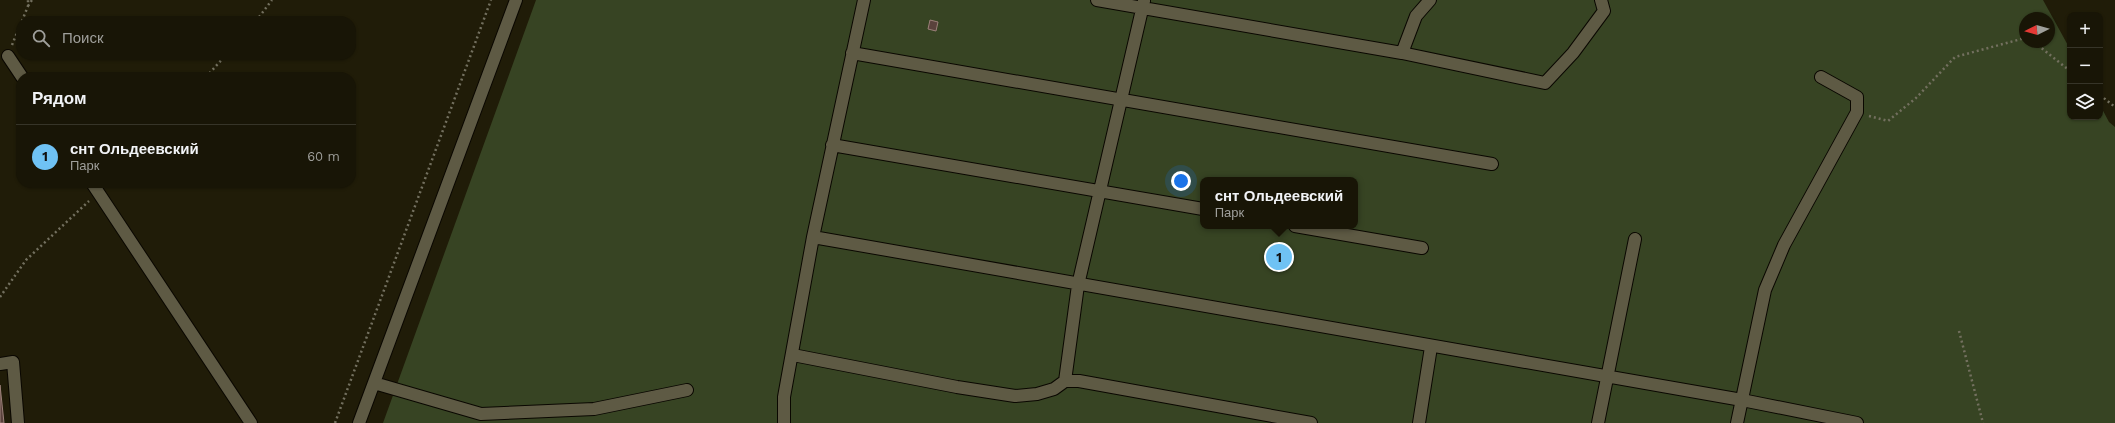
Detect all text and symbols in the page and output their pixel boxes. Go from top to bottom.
north arrow [2019,12,2055,48]
map controls [2067,12,2103,120]
button: + [2067,12,2103,48]
search box [16,16,356,60]
icon: search [30,27,52,49]
text: Поиск [62,29,104,47]
button: − [2067,48,2103,84]
button: layers [2067,84,2103,120]
text: Рядом [32,88,87,108]
text: снт Ольдеевский [70,140,199,158]
text: 1 [42,149,48,164]
text: 60 m [307,149,340,164]
text: Парк [70,158,100,173]
your location [1171,171,1191,191]
popup [1200,177,1358,229]
text: снт Ольдеевский [1215,187,1343,205]
text: Парк [1215,205,1244,220]
pin: 1 [1266,242,1292,272]

